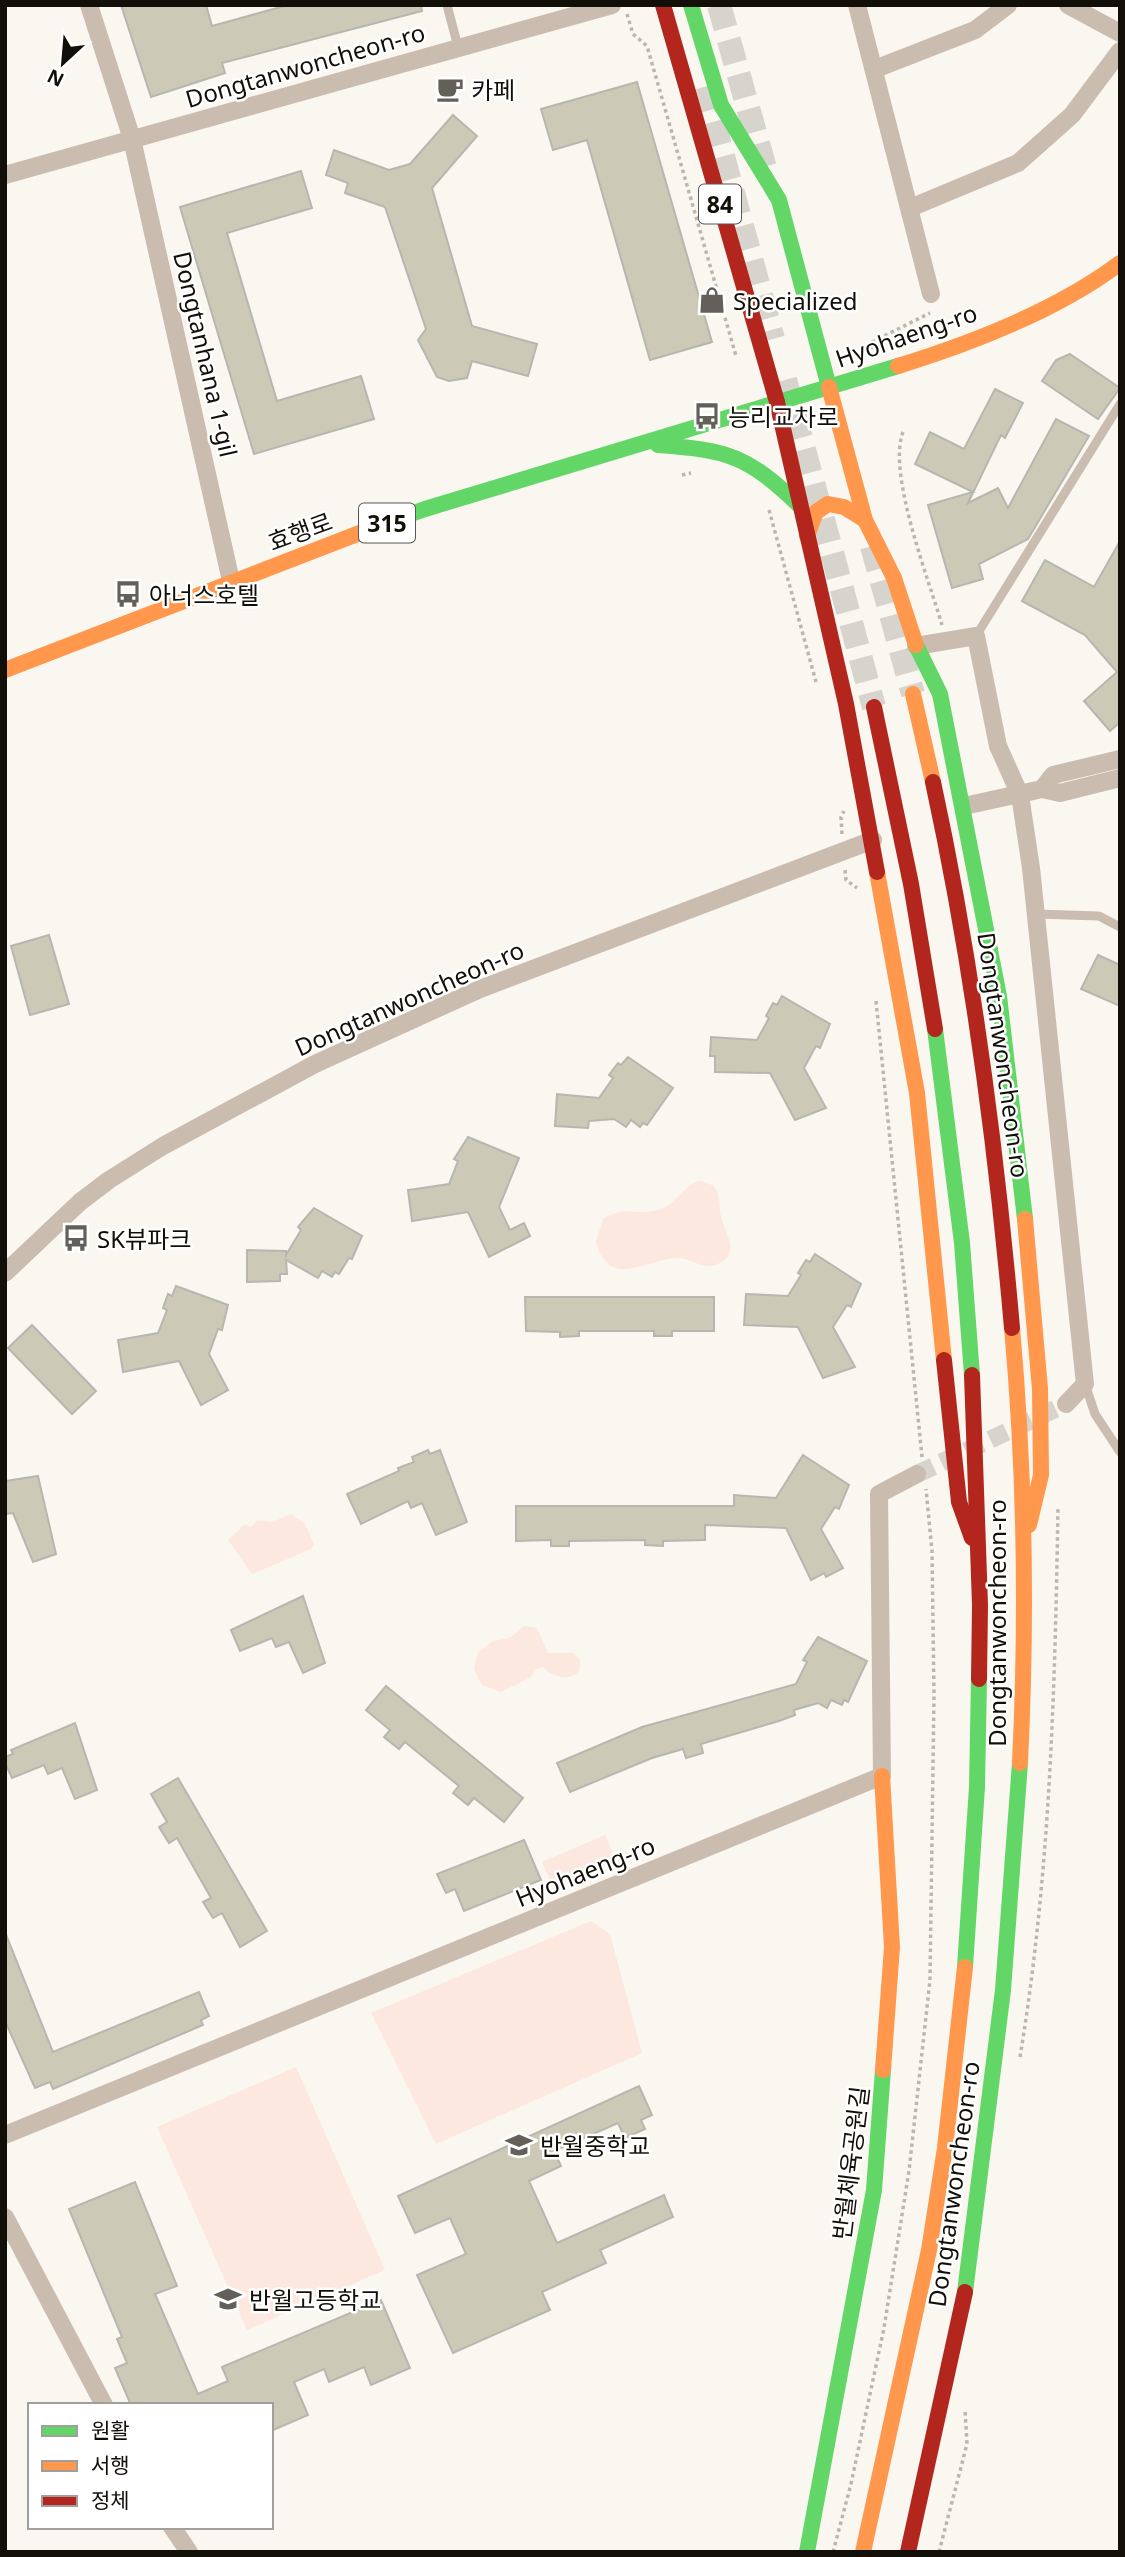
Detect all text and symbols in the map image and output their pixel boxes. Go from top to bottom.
street label: Dongtanwoncheon-ro [181,15,429,115]
north arrow [28,28,98,98]
text: N [43,63,68,93]
place label: 카페 [471,73,515,106]
cafe icon: 카페 [435,74,465,104]
road number: 84 [699,184,741,224]
street label: Dongtanhana 1-gil [166,248,246,460]
place label: Specialized [733,284,858,317]
shop icon: Specialized [697,285,727,315]
street label: Hyohaeng-ro [831,295,981,375]
place label: 능리교차로 [728,400,838,433]
bus stop icon: 능리교차로 [692,401,722,431]
road number: 315 [359,503,415,542]
street label: 효행로 [263,504,337,558]
place label: 아너스호텔 [149,578,259,611]
bus stop icon: 아너스호텔 [113,579,143,609]
street label: Dongtanwoncheon-ro [970,930,1038,1180]
street label: Dongtanwoncheon-ro [289,933,529,1063]
place label: SK뷰파크 [97,1222,191,1255]
bus stop icon: SK뷰파크 [61,1223,91,1253]
street label: Dongtanwoncheon-ro [980,1499,1013,1747]
street label: Hyohaeng-ro [510,1828,660,1914]
street label: Dongtanwoncheon-ro [919,2059,987,2309]
street label: 반월체육공원길 [824,2084,876,2242]
place label: 반월중학교 [540,2129,650,2162]
school or university icon: 반월중학교 [504,2130,534,2160]
place label: 반월고등학교 [249,2283,381,2316]
school or university icon: 반월고등학교 [213,2284,243,2314]
legend [28,2403,273,2529]
text: 원활 [91,2416,130,2444]
text: 서행 [91,2451,130,2479]
text: 정체 [91,2486,130,2514]

